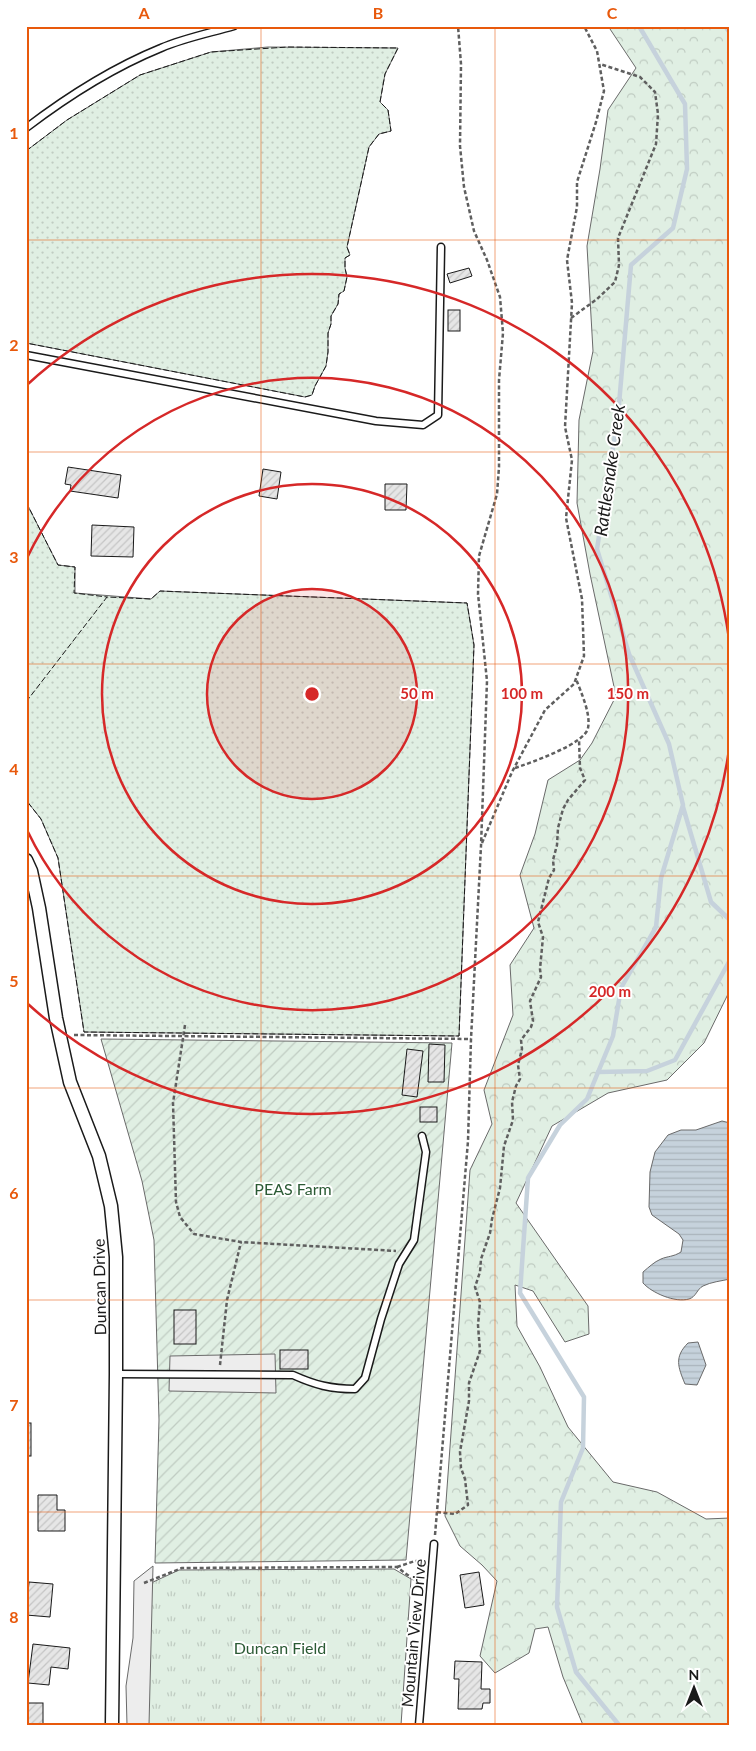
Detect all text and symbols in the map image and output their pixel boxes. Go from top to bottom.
text: A [137,3,150,22]
text: B [373,3,383,22]
text: C [607,3,618,22]
text: 1 [9,123,19,142]
text: 2 [9,335,19,354]
water label: Rattlesnake Creek [589,402,629,537]
text: 3 [9,547,19,566]
text: 50 m [400,684,434,702]
text: 100 m [501,684,543,702]
text: 150 m [607,684,649,702]
centre of rings [303,685,321,703]
text: 4 [9,759,19,778]
text: 5 [9,971,19,990]
text: 200 m [589,982,631,1000]
park label: PEAS Farm [254,1179,332,1198]
text: 6 [9,1183,19,1202]
street label: Duncan Drive [89,1239,109,1335]
text: 7 [9,1395,19,1414]
street label: Mountain View Drive [397,1558,429,1708]
text: 8 [9,1607,19,1626]
park label: Duncan Field [234,1638,326,1657]
north arrow [668,1664,718,1714]
text: N [689,1666,699,1683]

